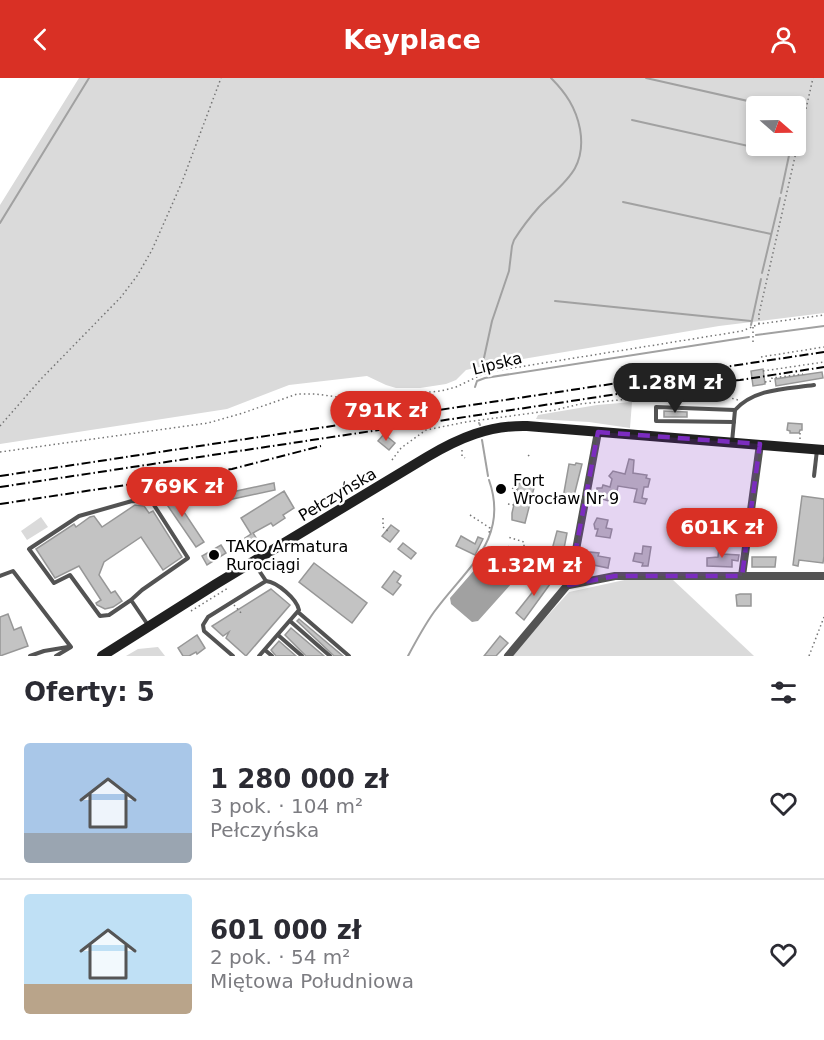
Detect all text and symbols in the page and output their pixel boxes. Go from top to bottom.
icon: back [24,23,57,56]
icon: person [767,23,800,56]
text: Keyplace [343,24,481,55]
north arrow [746,96,806,156]
map controls [746,96,806,156]
street label: Lipska [470,348,524,379]
pin: 1.28M zł [613,363,737,414]
text: 1.28M zł [627,370,723,394]
pin: 791K zł [331,391,441,442]
text: 791K zł [344,398,428,422]
street label: Pełczyńska [295,464,380,525]
pin: 769K zł [127,467,237,518]
place label: Fort Wrocław Nr 9 [513,471,619,508]
text: 769K zł [140,474,224,498]
marker: Fort Wrocław Nr 9 [494,482,508,496]
pin: 601K zł [667,508,777,559]
text: 601K zł [680,515,764,539]
place label: TAKO Armatura Rurociągi [225,537,348,574]
pin: 1.32M zł [472,546,596,597]
marker: TAKO Armatura Rurociągi [207,548,221,562]
text: 1.32M zł [486,553,582,577]
icon: filters [767,676,800,709]
text: Oferty: 5 [24,677,155,707]
text: 1 280 000 zł [210,764,389,794]
icon: home [72,767,144,839]
icon: heart [767,787,800,820]
text: 3 pok. · 104 m² [210,794,363,818]
text: Pełczyńska [210,818,319,842]
text: 601 000 zł [210,915,361,945]
icon: home [72,918,144,990]
icon: heart [767,938,800,971]
text: 2 pok. · 54 m² [210,945,350,969]
text: Miętowa Południowa [210,969,414,993]

